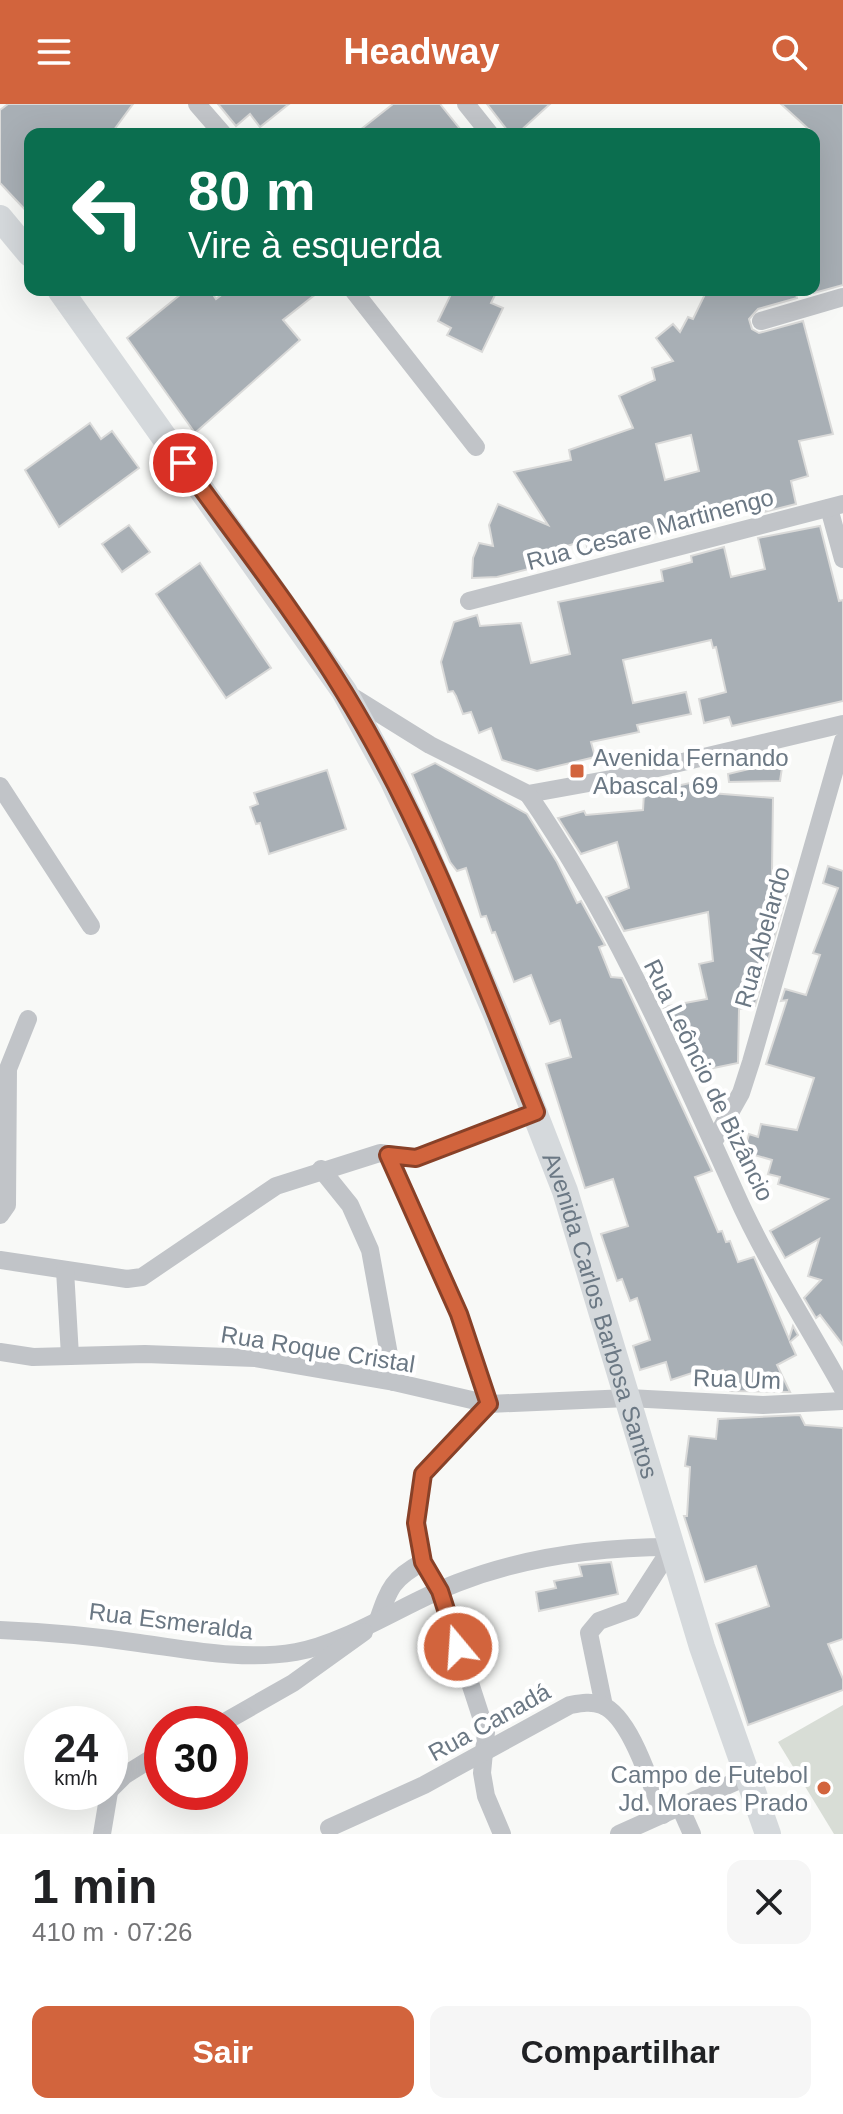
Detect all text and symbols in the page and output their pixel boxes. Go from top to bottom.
icon: menu [32,30,76,74]
icon: search [767,30,811,74]
text: Headway [343,31,500,72]
text: 80 m [188,159,316,222]
icon: left [56,160,160,264]
text: Vire à esquerda [188,225,442,266]
pin [149,429,217,497]
icon: arrive [161,441,205,485]
street label: Rua Cesare Martinengo [523,483,777,575]
place label: Avenida Fernando Abascal, 69 [593,744,789,799]
marker: Avenida Fernando Abascal, 69 [568,762,586,780]
street label: Rua Abelardo [729,863,795,1011]
street label: Rua Leôncio de Bizâncio [639,955,779,1205]
street label: Avenida Carlos Barbosa Santos [538,1148,664,1482]
street label: Rua Roque Cristal [219,1320,417,1378]
street label: Rua Um [693,1364,781,1394]
street label: Rua Esmeralda [87,1598,255,1645]
position arrow [416,1605,500,1689]
street label: Rua Canadá [424,1677,555,1766]
speed limit sign: 30 [144,1706,248,1810]
text: 24 [54,1726,98,1770]
place label: Campo de Futebol Jd. Moraes Prado [611,1761,808,1816]
text: km/h [54,1767,98,1789]
marker: Campo de Futebol Jd. Moraes Prado [815,1779,833,1797]
text: 1 min [32,1860,157,1913]
button: close [727,1860,811,1944]
text: 410 m · 07:26 [32,1917,192,1947]
button: Sair [32,2006,414,2098]
button: Compartilhar [430,2006,811,2098]

